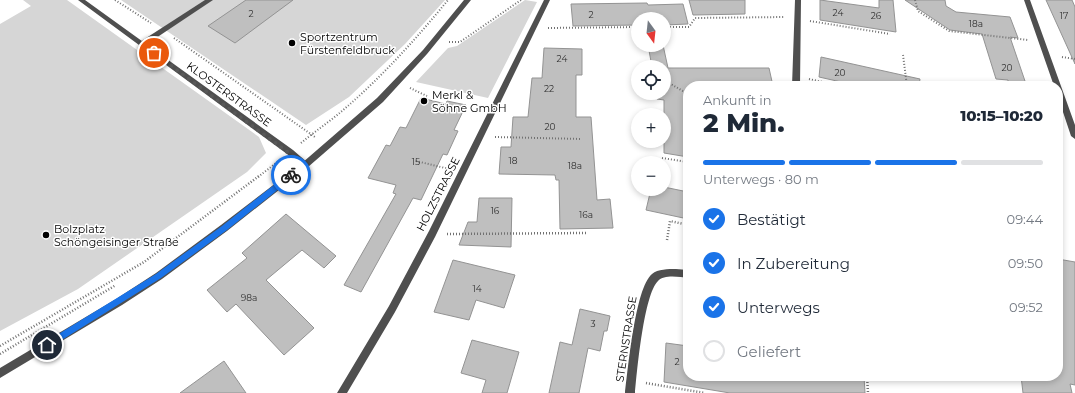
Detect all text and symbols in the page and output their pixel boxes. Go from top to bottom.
house number: 24 [833,7,843,18]
house number: 2 [248,8,254,19]
house number: 2 [588,9,594,20]
house number: 26 [871,10,882,21]
house number: 17 [1060,10,1068,21]
north arrow [631,12,671,52]
map controls [631,12,671,196]
house number: 18a [969,18,983,29]
place label: Sportzentrum Fürstenfeldbruck [300,30,395,57]
pin [137,36,171,70]
marker: Sportzentrum Fürstenfeldbruck [287,38,297,48]
icon: bag [143,42,165,64]
house number: 24 [557,53,567,64]
street label: KLOSTERSTRASSE [184,59,274,129]
button: locate [631,60,671,100]
house number: 20 [1001,62,1013,73]
house number: 20 [834,67,846,78]
house number: 22 [544,83,554,94]
place label: Merkl & Söhne GmbH [432,88,507,115]
text: Ankunft in [703,92,772,108]
marker: Merkl & Söhne GmbH [419,96,429,106]
text: 10:15–10:20 [960,106,1043,125]
text: 2 Min. [703,107,785,139]
button: + [631,108,671,148]
house number: 20 [544,121,556,132]
courier [271,155,311,195]
street label: HOLZSTRASSE [413,155,463,233]
house number: 18 [509,155,518,166]
house number: 15 [412,156,420,167]
button: − [631,156,671,196]
house number: 18a [568,160,582,171]
icon: bike [280,164,302,186]
text: Unterwegs · 80 m [703,171,819,187]
house number: 16 [491,205,500,216]
icon: check [703,208,725,230]
house number: 16a [579,209,593,220]
text: Bestätigt [737,210,806,229]
text: 09:44 [1007,211,1043,227]
place label: Bolzplatz Schöngeisinger Straße [54,222,179,249]
marker: Bolzplatz Schöngeisinger Straße [41,230,51,240]
icon: check [703,252,725,274]
text: In Zubereitung [737,254,850,273]
text: 09:50 [1008,255,1043,271]
house number: 14 [472,283,482,294]
house number: 98a [241,292,257,303]
street label: STERNSTRASSE [612,295,640,383]
icon: check [703,296,725,318]
text: Unterwegs [737,298,820,317]
text: 09:52 [1009,299,1043,315]
house number: 3 [590,318,596,329]
pin [30,328,64,362]
icon: home [36,334,58,356]
text: Geliefert [737,342,801,361]
house number: 2 [674,356,680,367]

